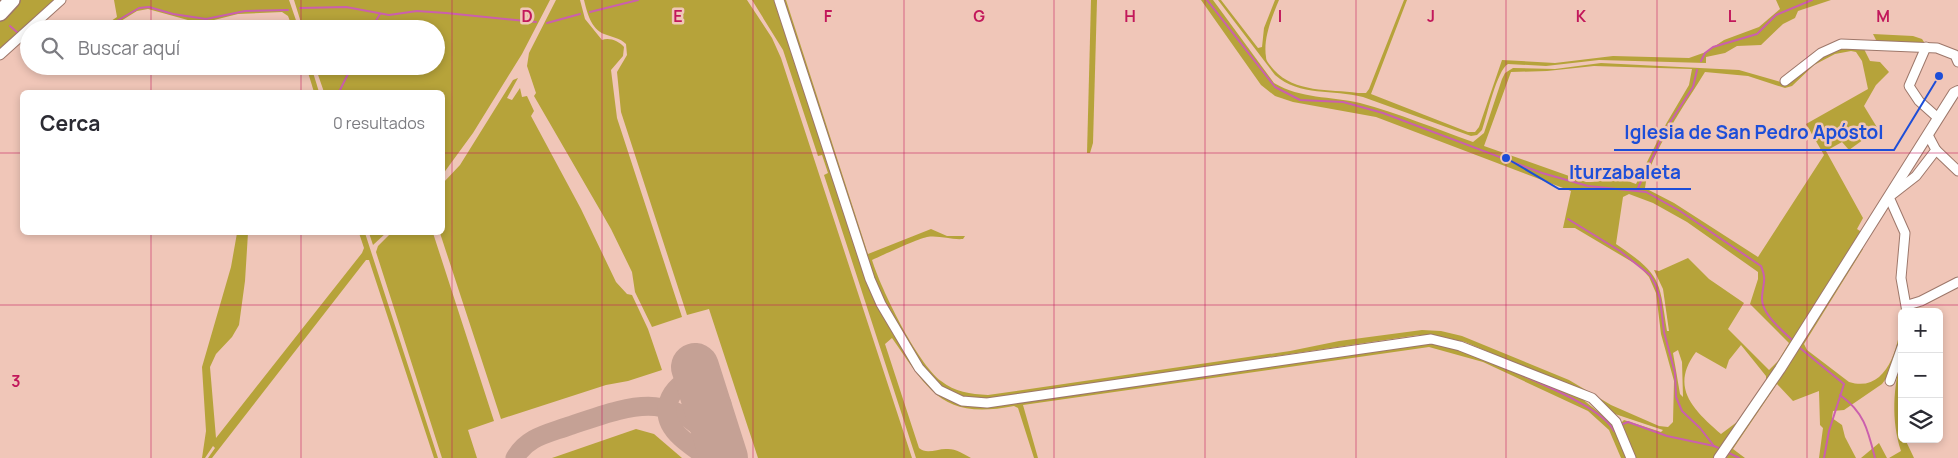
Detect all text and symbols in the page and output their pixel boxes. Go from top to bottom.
text: D [521,5,533,27]
text: E [673,5,683,27]
text: F [824,5,833,27]
text: G [973,5,985,27]
text: H [1124,5,1136,27]
text: I [1278,5,1282,27]
text: J [1427,5,1435,27]
text: K [1576,5,1587,27]
text: L [1728,5,1737,27]
text: M [1876,5,1890,27]
search box [20,20,445,75]
icon: search [38,34,66,62]
text: Buscar aquí [78,35,180,61]
text: Cerca [40,109,100,137]
text: 0 resultados [333,112,425,134]
callout: Iglesia de San Pedro Apóstol [1614,116,1894,150]
text: Iglesia de San Pedro Apóstol [1624,119,1884,145]
callout: Iturzabaleta [1559,155,1691,189]
text: Iturzabaleta [1569,159,1681,185]
map controls [1898,308,1943,443]
button: + [1898,308,1943,353]
button: − [1898,353,1943,398]
text: 3 [11,370,21,392]
button: layers [1898,398,1943,443]

